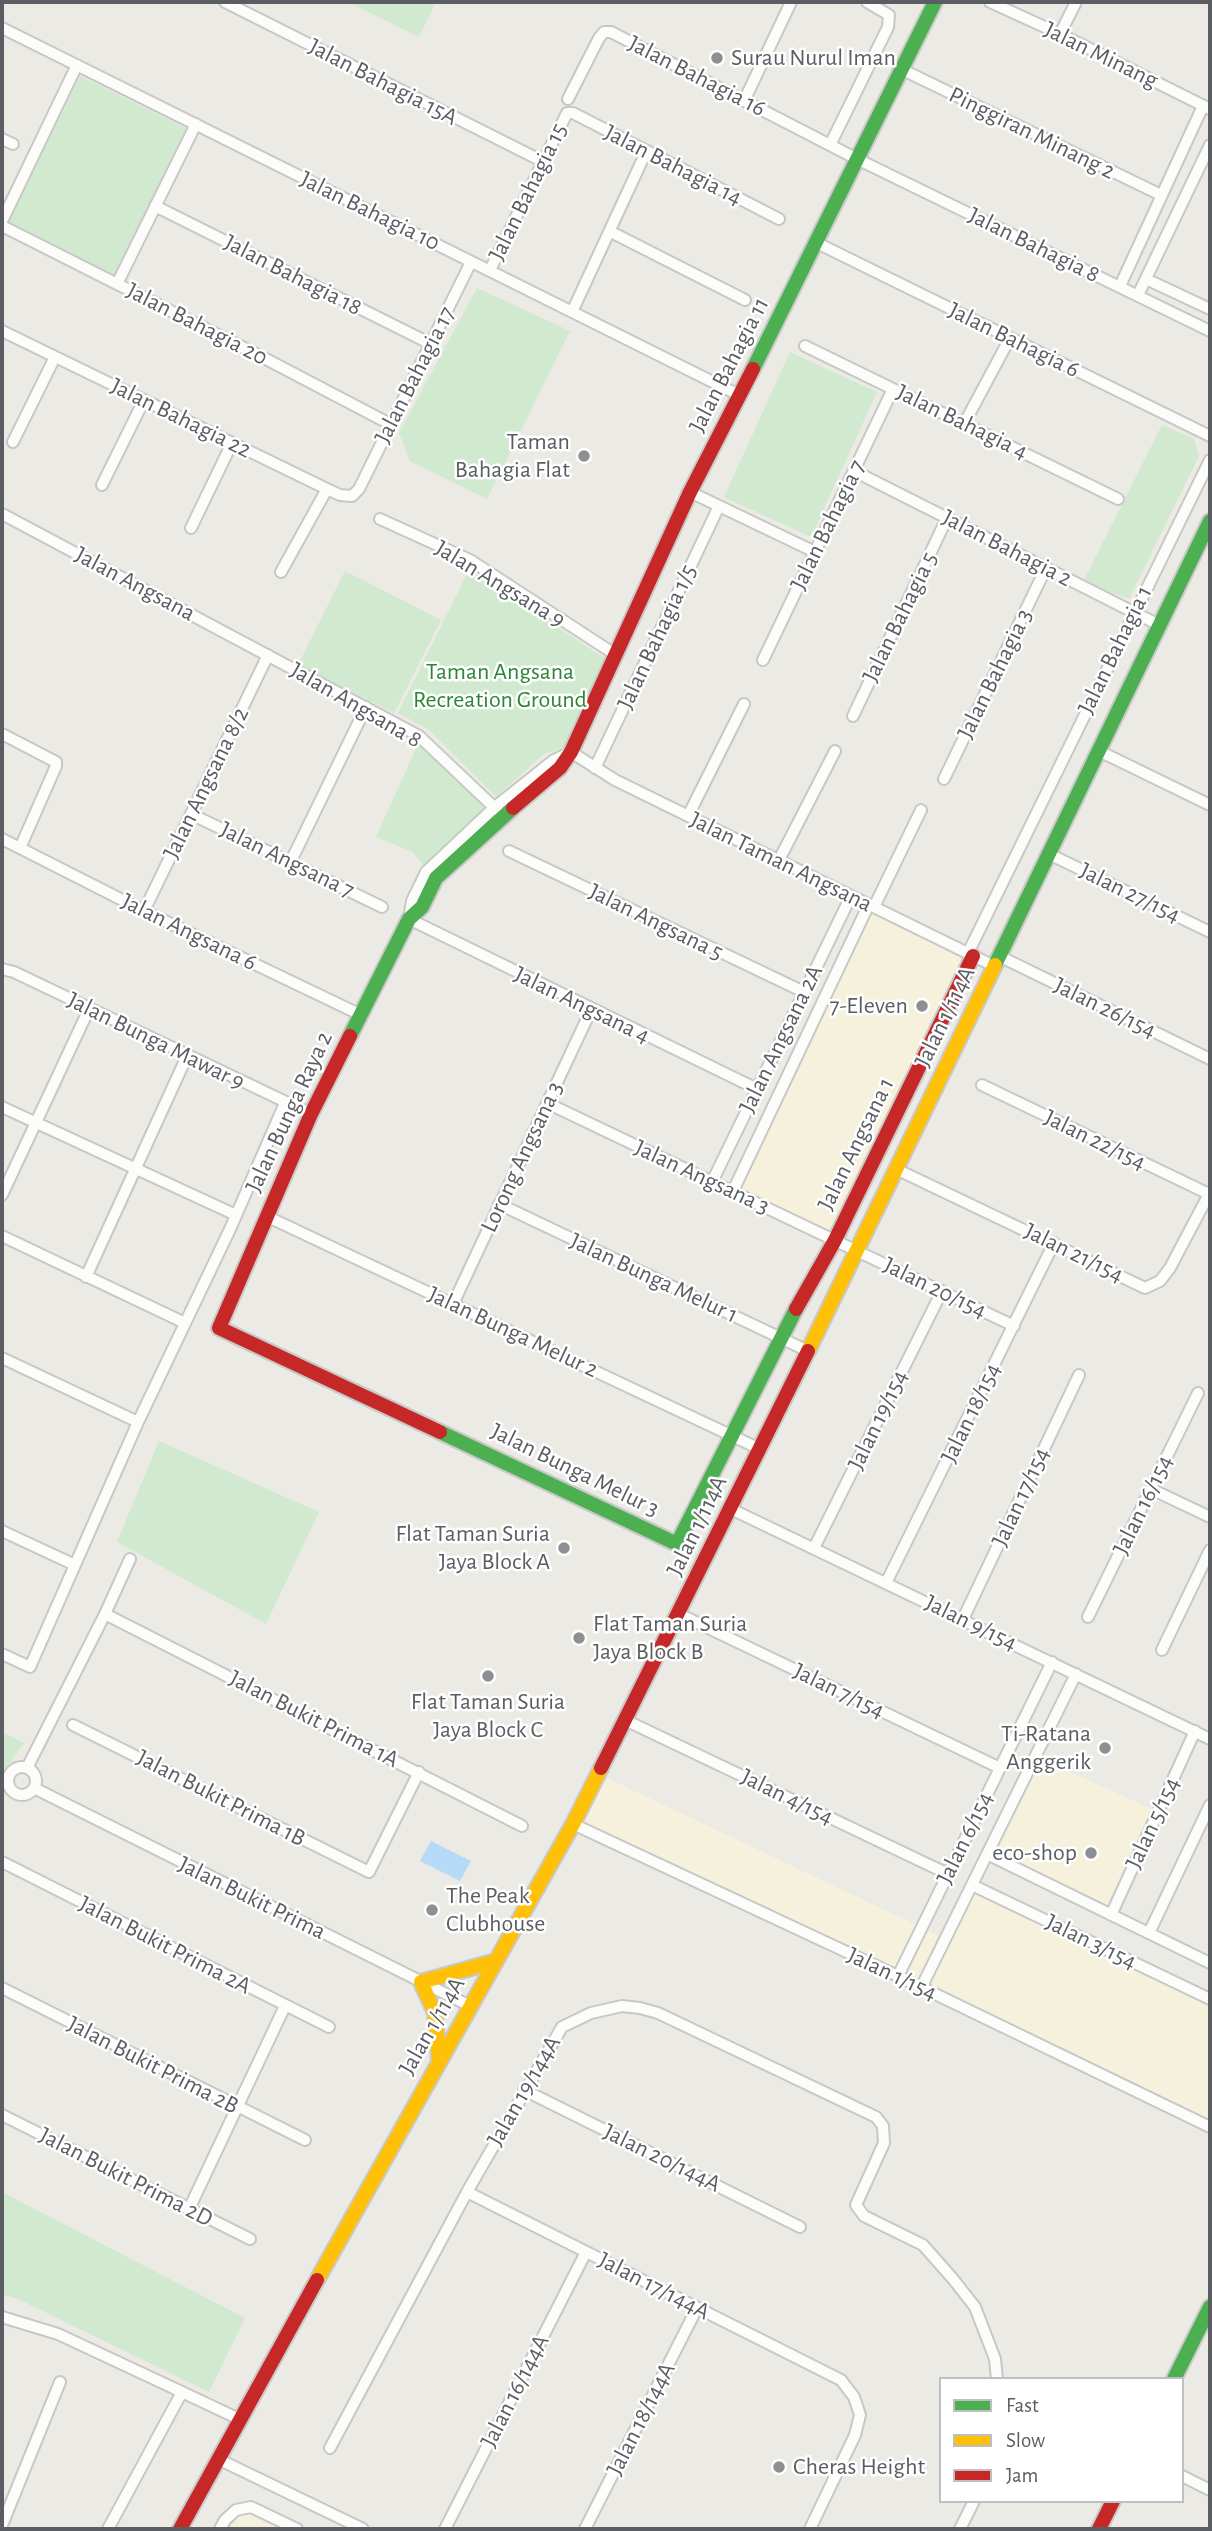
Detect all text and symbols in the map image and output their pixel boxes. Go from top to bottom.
street label: Jalan Minang [1039,15,1163,95]
street label: Jalan Bahagia 16 [623,29,771,123]
street label: Jalan Bahagia 15A [304,32,462,132]
place label: Surau Nurul Iman [731,44,896,72]
marker: Surau Nurul Iman [709,50,725,66]
street label: Pinggiran Minang 2 [944,80,1120,186]
street label: Jalan Bahagia 15 [482,118,574,266]
street label: Jalan Bahagia 14 [599,118,747,212]
street label: Jalan Bahagia 10 [295,165,445,257]
street label: Jalan Bahagia 8 [964,201,1104,289]
street label: Jalan Bahagia 18 [219,228,367,322]
street label: Jalan Bahagia 20 [121,276,273,372]
street label: Jalan Bahagia 11 [683,293,775,437]
street label: Jalan Bahagia 6 [944,296,1084,384]
street label: Jalan Bahagia 17 [368,302,462,448]
street label: Jalan Bahagia 22 [106,372,256,464]
street label: Jalan Bahagia 4 [892,378,1032,466]
place label: Taman Bahagia Flat [455,428,570,484]
marker: Taman Bahagia Flat [576,448,592,464]
street label: Jalan Bahagia 7 [784,455,872,595]
street label: Jalan Bahagia 2 [937,503,1077,593]
street label: Jalan Angsana 9 [429,534,571,634]
street label: Jalan Angsana [70,540,200,628]
street label: Jalan Bahagia 5 [856,547,944,687]
street label: Jalan Bahagia 1/5 [611,560,703,714]
street label: Jalan Bahagia 1 [1071,581,1159,719]
street label: Jalan Bahagia 3 [951,604,1039,744]
street label: Jalan Angsana 8 [285,656,427,754]
park label: Taman Angsana Recreation Ground [413,658,587,714]
street label: Jalan Angsana 8/2 [157,702,255,864]
street label: Jalan Taman Angsana [685,805,877,919]
street label: Jalan Angsana 7 [215,815,359,905]
street label: Jalan 27/154 [1075,856,1185,930]
street label: Jalan Angsana 5 [584,877,728,967]
street label: Jalan Angsana 6 [116,887,262,977]
street label: Jalan Angsana 4 [509,960,655,1050]
street label: Jalan Angsana 2A [733,960,829,1118]
street label: Jalan 1/114A [908,962,982,1072]
street label: Jalan 26/154 [1049,971,1161,1045]
street label: Jalan Bunga Mawar 9 [63,986,249,1096]
place label: 7-Eleven [830,992,908,1020]
marker: 7-Eleven [914,998,930,1014]
street label: Jalan Bunga Raya 2 [239,1027,339,1197]
street label: Jalan Angsana 1 [811,1073,901,1215]
street label: Lorong Angsana 3 [474,1077,570,1237]
street label: Jalan 22/154 [1039,1103,1151,1177]
street label: Jalan Angsana 3 [630,1133,774,1221]
street label: Jalan 21/154 [1020,1217,1128,1289]
street label: Jalan Bunga Melur 1 [565,1226,743,1330]
street label: Jalan 20/154 [879,1251,991,1325]
street label: Jalan Bunga Melur 2 [423,1280,603,1384]
street label: Jalan 18/154 [934,1358,1008,1468]
street label: Jalan 19/154 [842,1365,914,1475]
street label: Jalan Bunga Melur 3 [486,1417,664,1523]
street label: Jalan 17/154 [986,1443,1056,1551]
street label: Jalan 16/154 [1107,1450,1179,1560]
street label: Jalan 1/114A [660,1471,734,1581]
place label: Flat Taman Suria Jaya Block A [396,1520,550,1576]
marker: Flat Taman Suria Jaya Block A [556,1540,572,1556]
street label: Jalan 9/154 [920,1588,1022,1658]
place label: Flat Taman Suria Jaya Block B [593,1610,747,1666]
marker: Flat Taman Suria Jaya Block B [571,1630,587,1646]
street label: Jalan 7/154 [789,1657,889,1725]
street label: Jalan Bukit Prima 1A [224,1664,404,1774]
marker: Flat Taman Suria Jaya Block C [480,1668,496,1684]
place label: Flat Taman Suria Jaya Block C [411,1688,565,1744]
place label: Ti-Ratana Anggerik [1001,1720,1091,1776]
marker: Ti-Ratana Anggerik [1097,1740,1113,1756]
street label: Jalan Bukit Prima 1B [132,1743,310,1853]
street label: Jalan 4/154 [736,1762,838,1832]
street label: Jalan 5/154 [1119,1773,1187,1873]
street label: Jalan 6/154 [930,1787,1000,1889]
place label: eco-shop [992,1839,1077,1867]
marker: eco-shop [1083,1845,1099,1861]
street label: Jalan Bukit Prima [173,1850,331,1946]
place label: The Peak Clubhouse [446,1882,545,1938]
street label: Jalan Bukit Prima 2A [74,1889,256,2001]
marker: The Peak Clubhouse [424,1902,440,1918]
street label: Jalan 3/154 [1041,1908,1141,1976]
street label: Jalan 1/154 [842,1941,942,2007]
street label: Jalan 1/114A [392,1972,472,2080]
street label: Jalan Bukit Prima 2B [63,2009,243,2121]
street label: Jalan 19/144A [481,2031,567,2151]
street label: Jalan 20/144A [599,2117,725,2199]
street label: Jalan Bukit Prima 2D [34,2121,218,2233]
street label: Jalan 17/144A [593,2246,715,2326]
street label: Jalan 16/144A [474,2330,556,2452]
street label: Jalan 18/144A [600,2358,682,2480]
legend [939,2377,1184,2503]
text: Fast [1006,2395,1039,2416]
text: Slow [1006,2430,1045,2451]
place label: Cheras Height [793,2453,925,2481]
marker: Cheras Height [771,2459,787,2475]
text: Jam [1006,2465,1038,2486]

